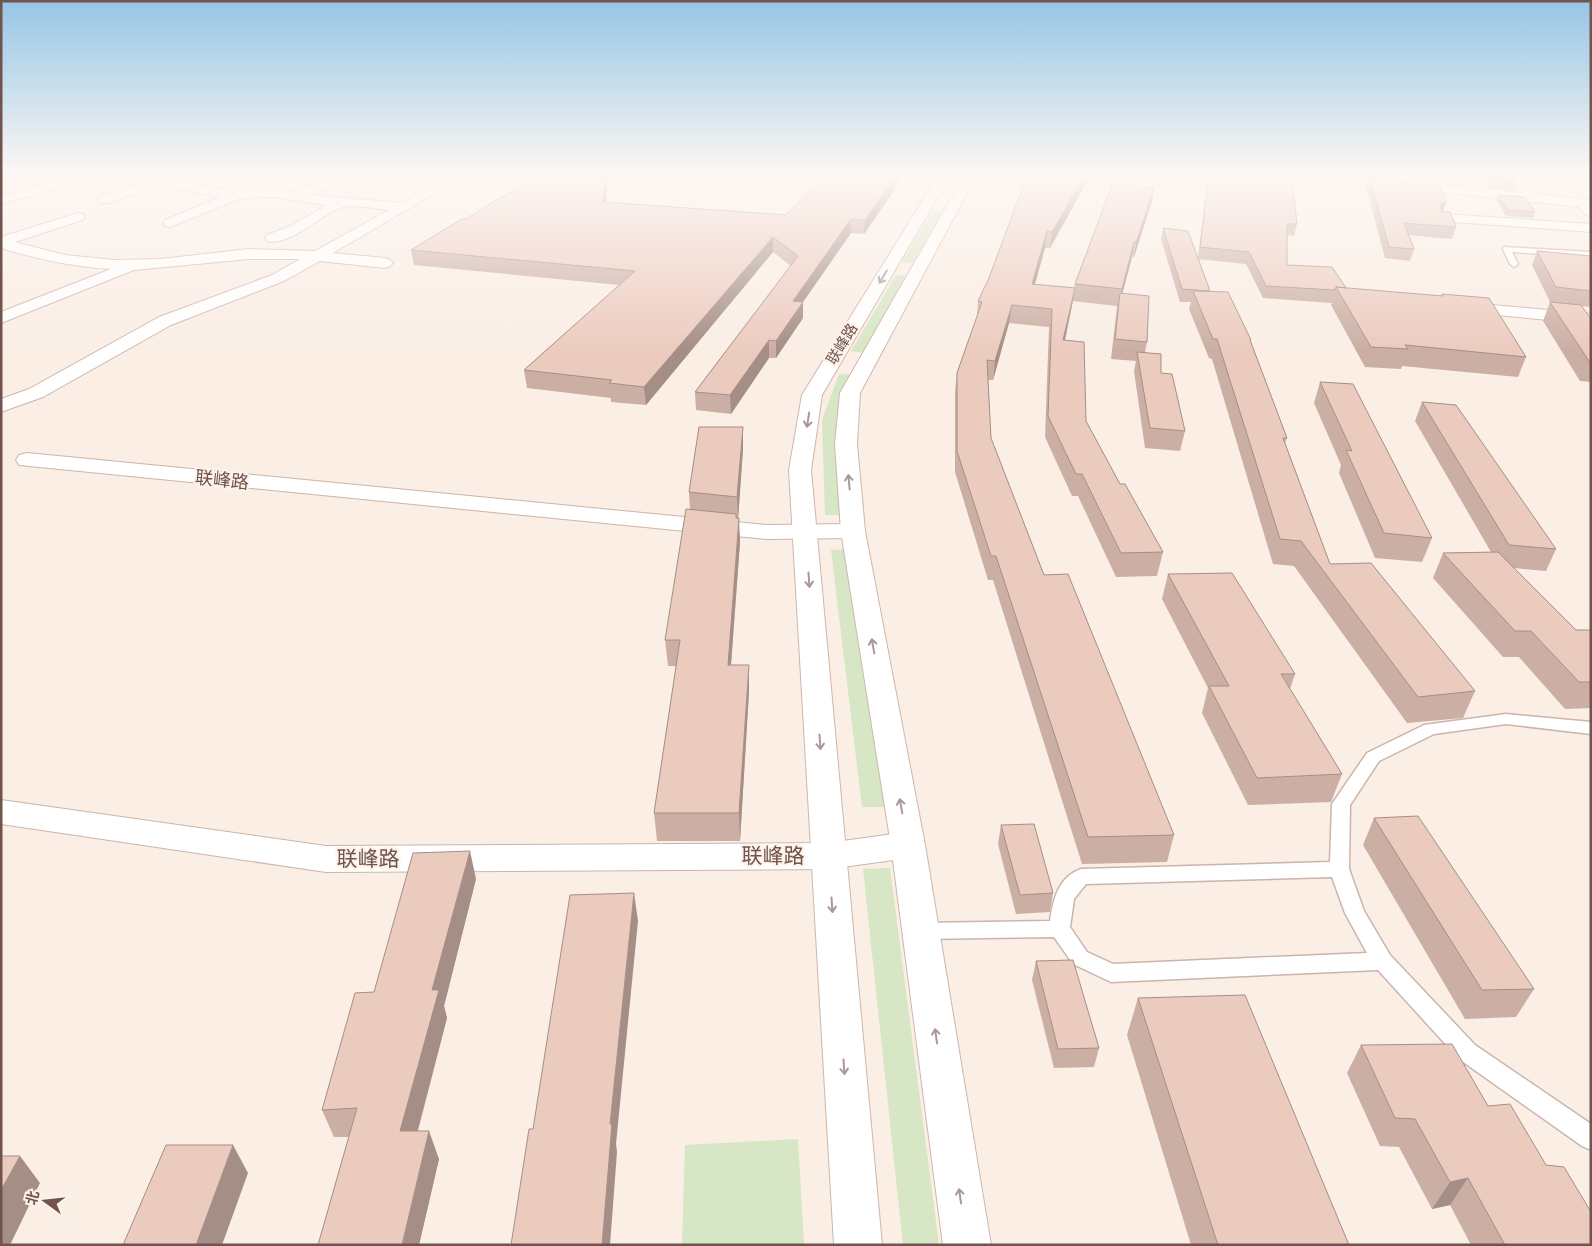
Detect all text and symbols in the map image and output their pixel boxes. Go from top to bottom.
one-way arrow [878,270,888,284]
street label: 联峰路 [823,320,861,368]
one-way arrow [803,411,813,427]
street label: 联峰路 [194,466,250,494]
one-way arrow [844,475,854,491]
one-way arrow [805,572,814,588]
one-way arrow [868,638,878,654]
one-way arrow [816,734,825,750]
one-way arrow [896,798,906,814]
street label: 联峰路 [742,844,805,869]
street label: 联峰路 [337,847,400,872]
one-way arrow [827,896,837,912]
one-way arrow [931,1028,941,1044]
one-way arrow [840,1058,849,1074]
north arrow [20,1176,70,1226]
text: 北 [23,1189,43,1207]
one-way arrow [954,1189,964,1205]

